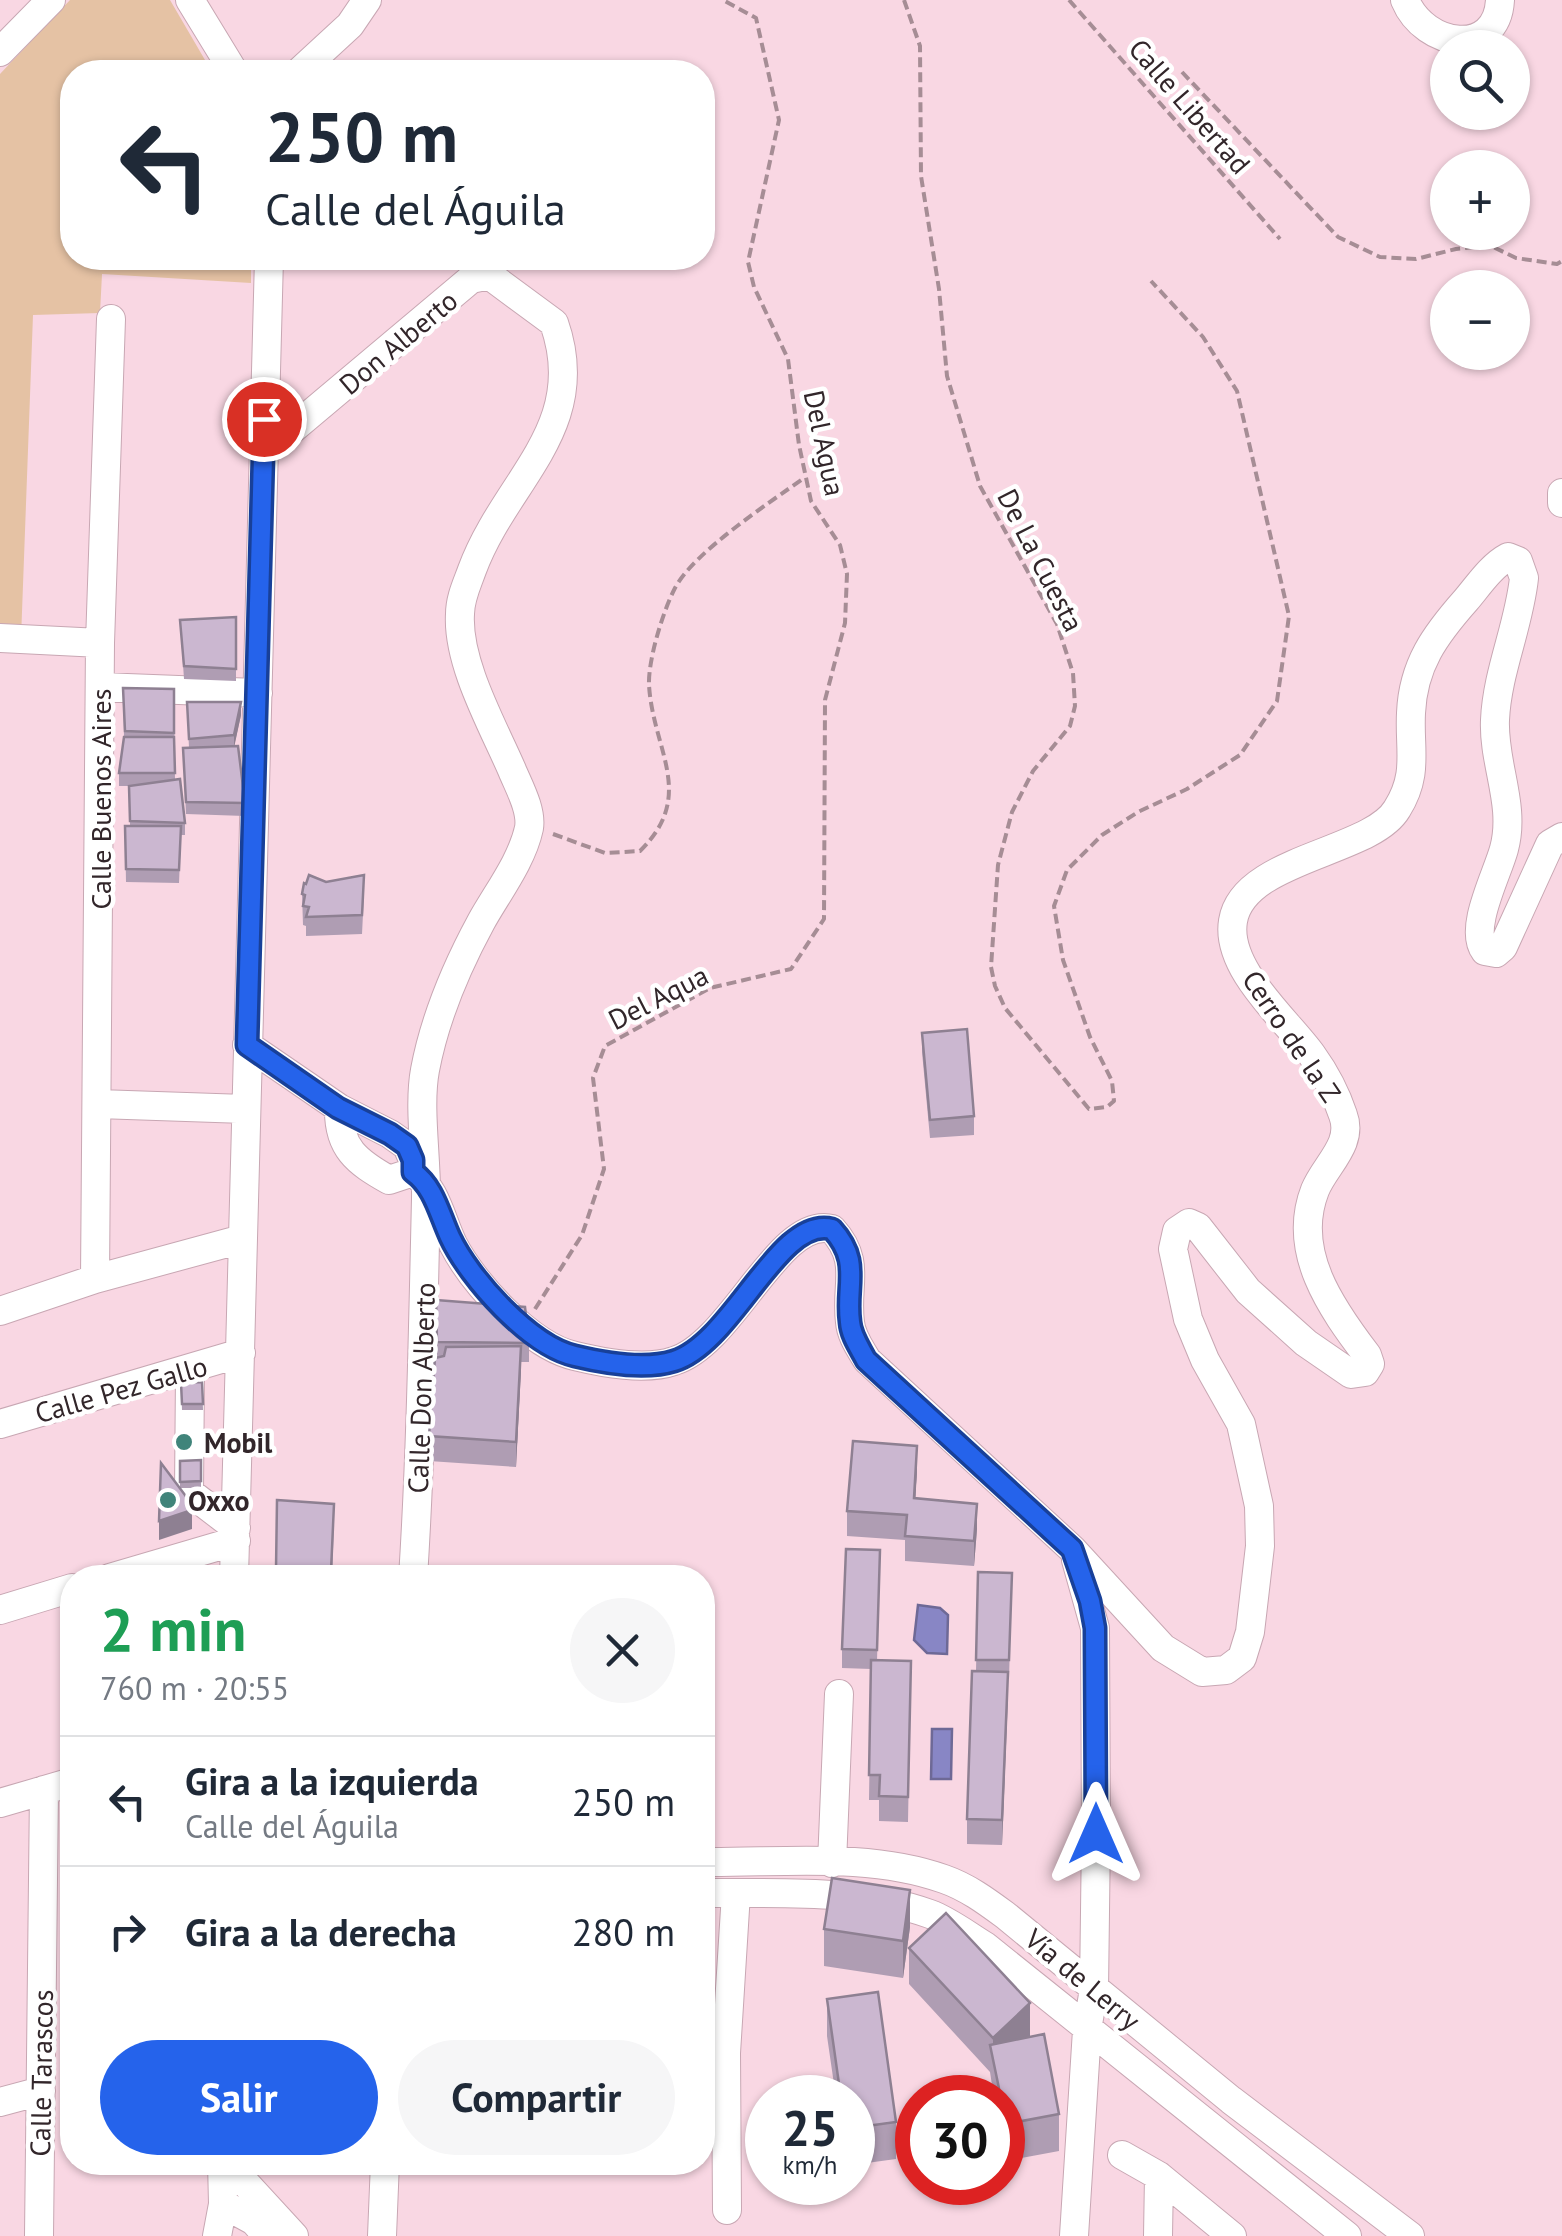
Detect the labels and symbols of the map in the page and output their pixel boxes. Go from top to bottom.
street label: Calle Libertad [1121,31,1259,181]
street label: Don Alberto [331,282,465,402]
pin [222,377,307,462]
street label: Del Agua [796,387,854,499]
street label: De La Cuesta [989,482,1093,638]
street label: Calle Buenos Aires [82,688,119,910]
street label: Del Aqua [602,956,714,1038]
street label: Cerro de la Z [1234,963,1350,1109]
street label: Calle Don Alberto [399,1282,443,1494]
street label: Calle Pez Gallo [31,1347,211,1431]
place label: Mobil [204,1424,273,1461]
marker: Mobil [173,1431,195,1453]
place label: Oxxo [188,1482,249,1519]
marker: Oxxo [157,1489,179,1511]
position arrow [1044,1782,1148,1886]
street label: Vía de Lerry [1017,1919,1148,2038]
street label: Calle Tarascos [21,1989,61,2157]
speed limit sign: 30 [895,2075,1025,2205]

